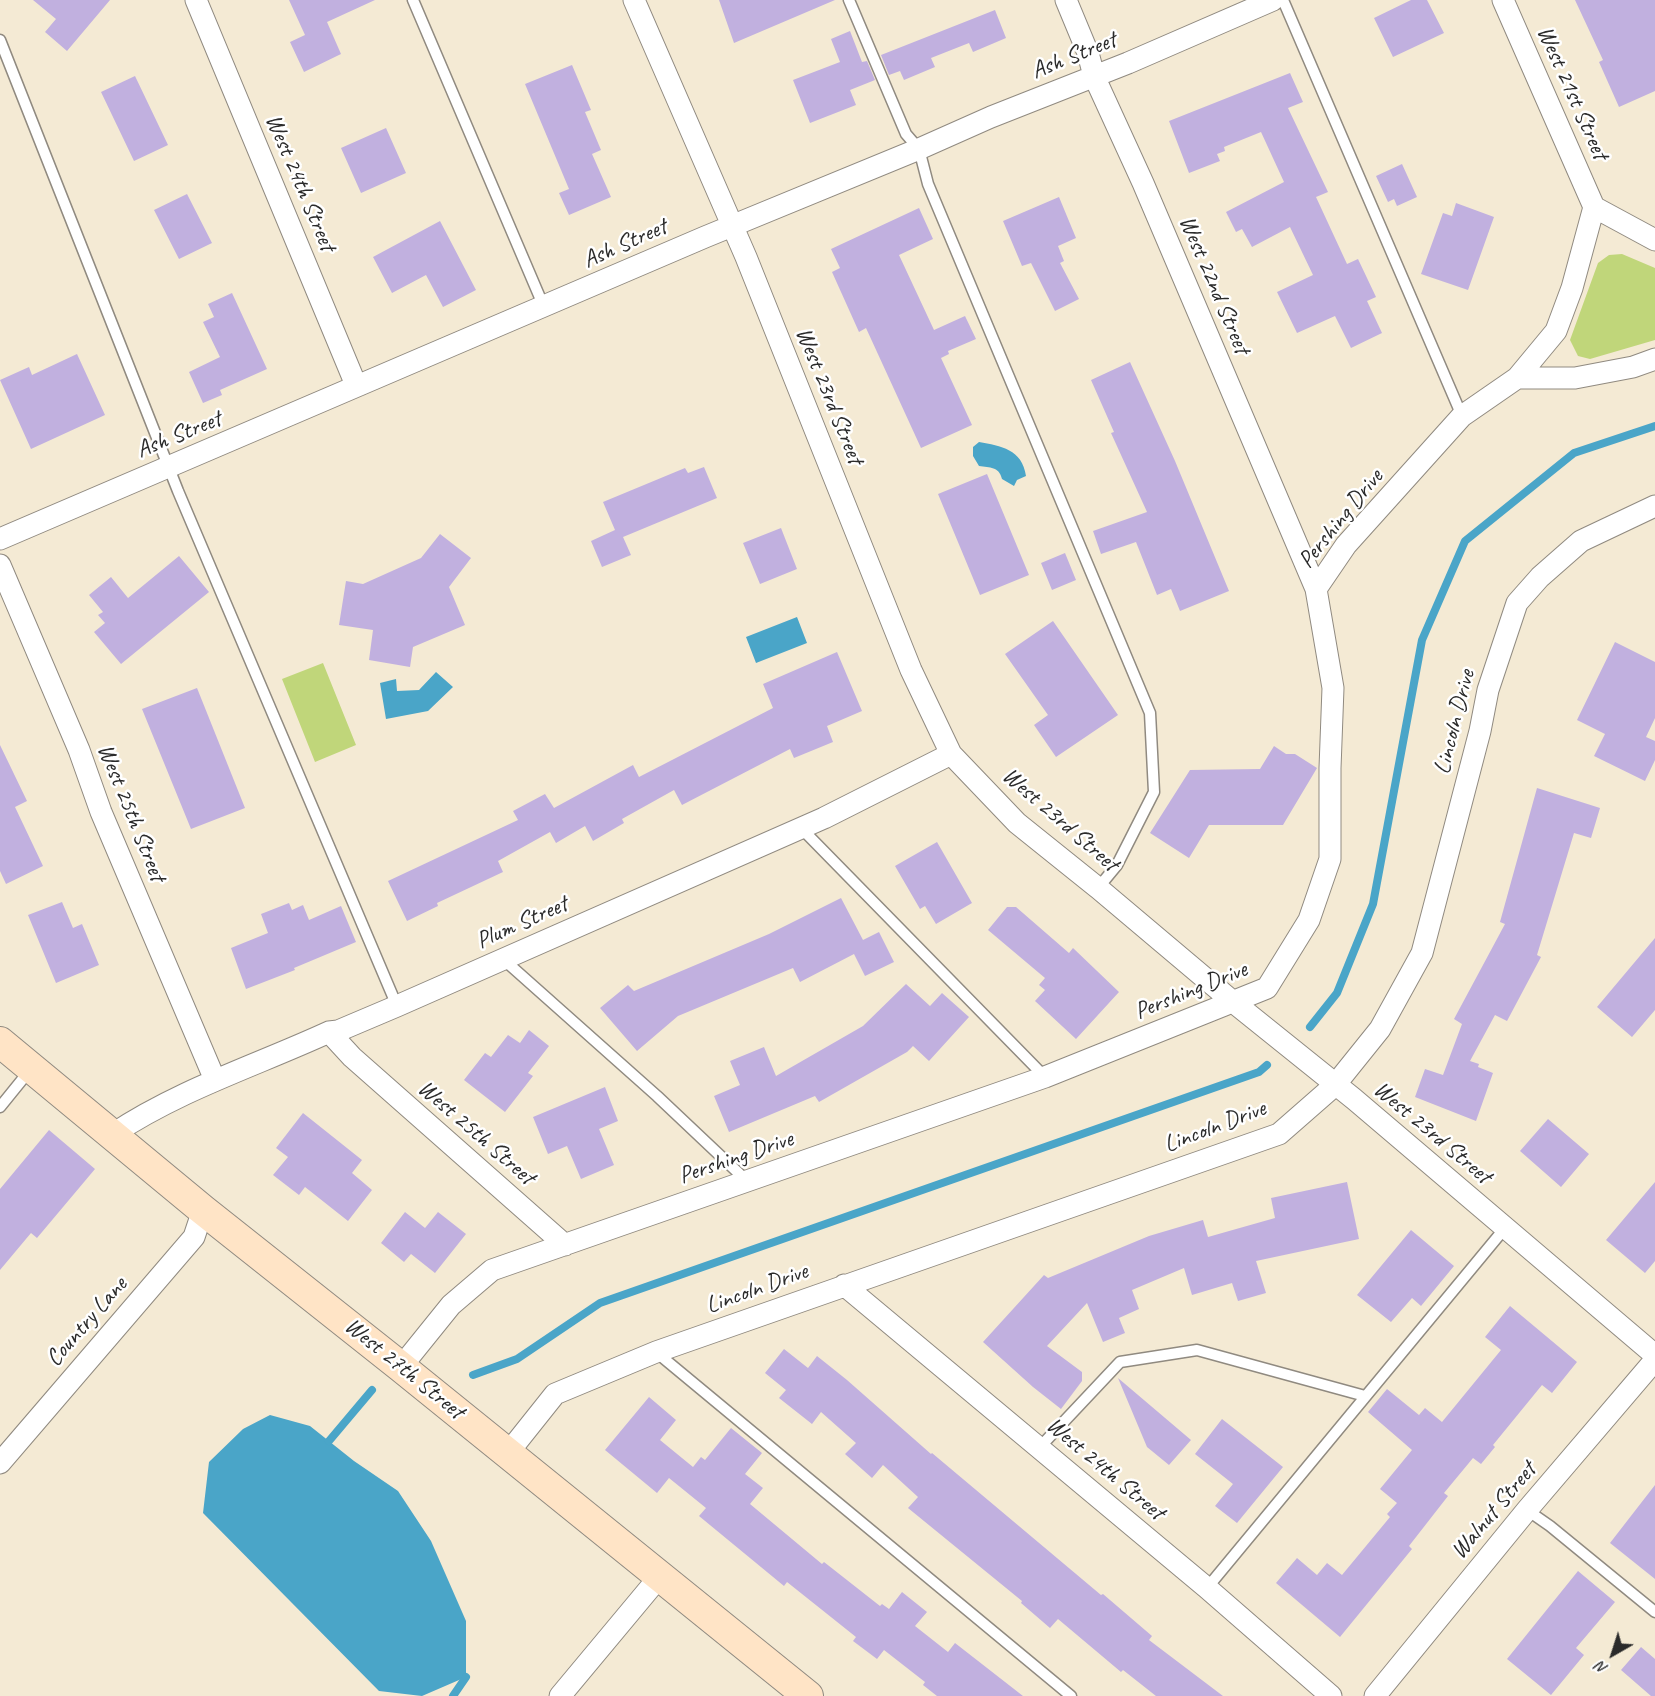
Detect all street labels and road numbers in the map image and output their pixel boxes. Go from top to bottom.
street label: West 21st Street [1530,22,1614,164]
street label: Ash Street [1027,26,1121,86]
street label: West 24th Street [258,110,342,256]
street label: West 22nd Street [1172,212,1256,358]
street label: Ash Street [579,213,671,275]
street label: West 23rd Street [788,323,870,469]
street label: Ash Street [132,405,226,465]
street label: Pershing Drive [1292,464,1390,574]
street label: Lincoln Drive [1428,667,1482,777]
street label: West 25th Street [90,740,172,886]
street label: West 23rd Street [996,762,1124,878]
street label: Plum Street [472,890,572,956]
street label: Pershing Drive [1130,955,1252,1027]
street label: West 25th Street [412,1074,540,1192]
street label: West 23rd Street [1367,1075,1497,1191]
street label: Lincoln Drive [1160,1094,1270,1160]
street label: Pershing Drive [675,1125,797,1191]
street label: Lincoln Drive [702,1257,812,1321]
street label: Country Lane [40,1271,134,1373]
street label: West 27th Street [338,1312,470,1426]
street label: West 24th Street [1040,1411,1170,1527]
street label: Walnut Street [1445,1457,1543,1565]

